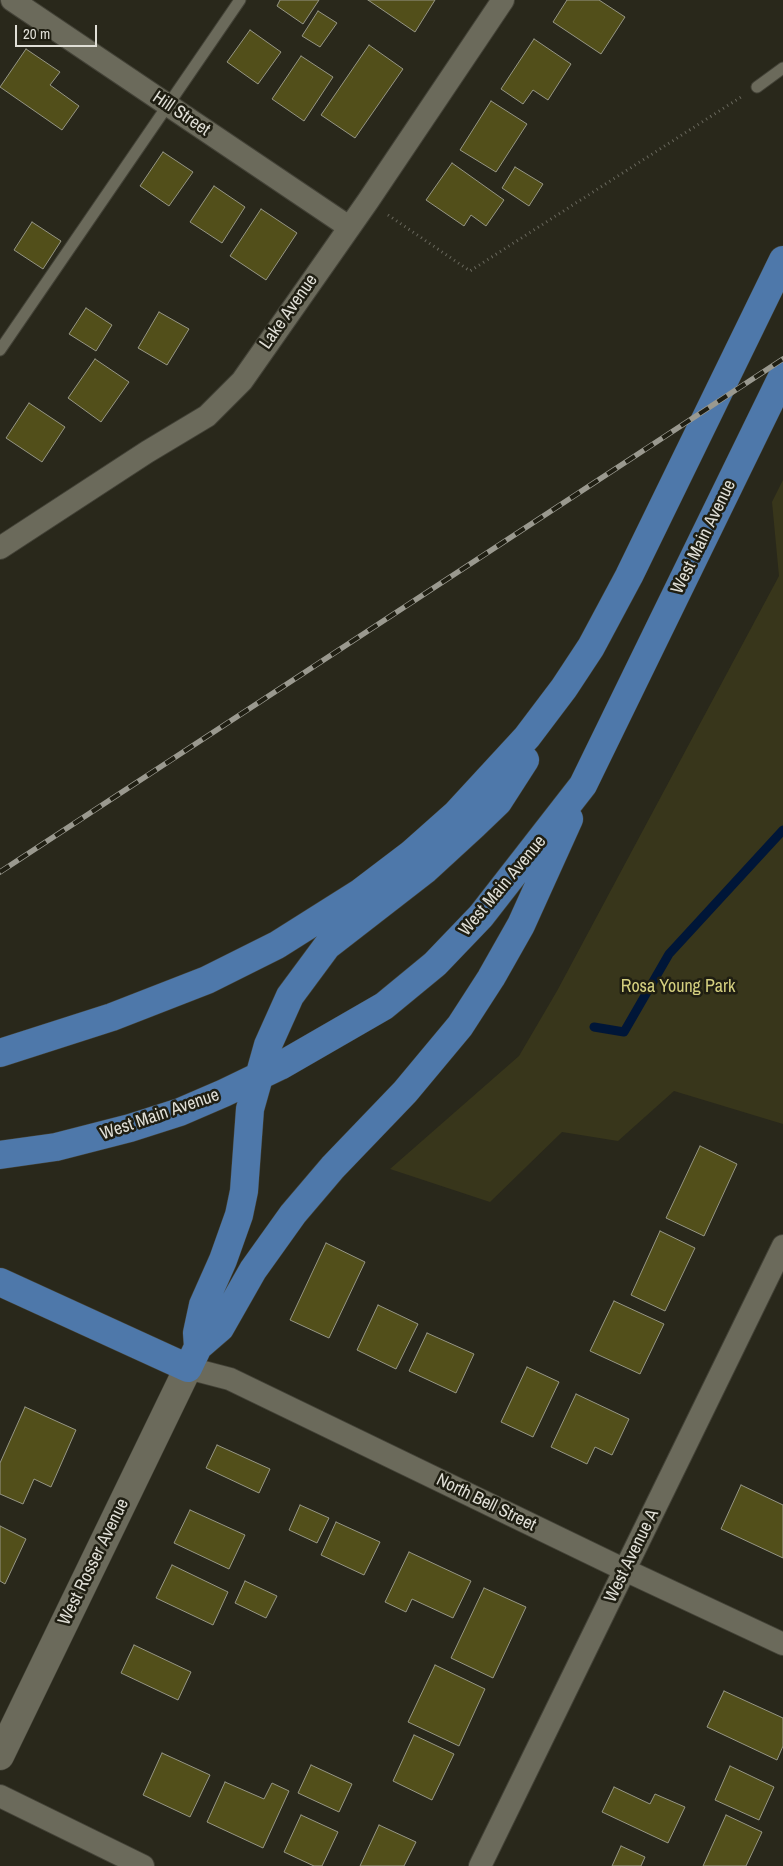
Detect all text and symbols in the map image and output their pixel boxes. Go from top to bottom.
scale bar [18,15,100,47]
text: 20 m [23,23,50,44]
street label: Hill Street [148,87,214,141]
street label: Lake Avenue [256,271,322,353]
street label: West Main Avenue [667,476,741,598]
street label: West Main Avenue [455,831,551,941]
park label: Rosa Young Park [621,976,735,998]
street label: West Main Avenue [98,1085,222,1145]
street label: North Bell Street [433,1470,539,1536]
street label: West Rosser Avenue [54,1495,134,1629]
street label: West Avenue A [600,1506,664,1606]

